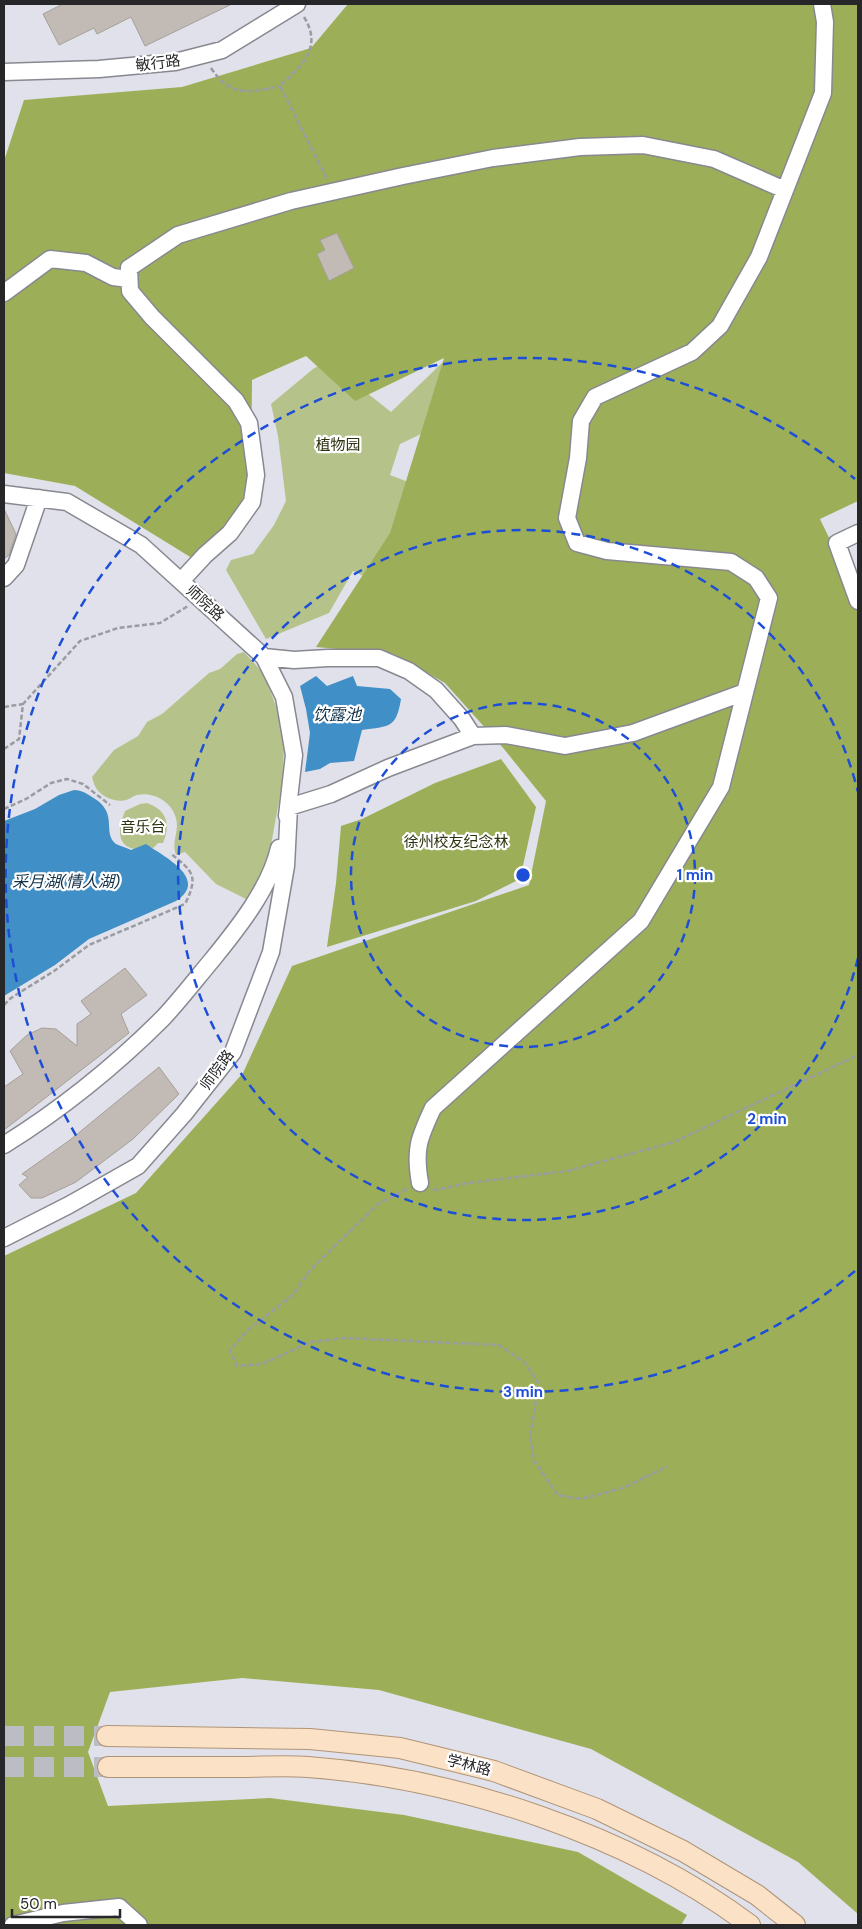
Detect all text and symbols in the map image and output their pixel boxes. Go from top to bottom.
street label: 敏行路 [134,50,182,76]
park label: 植物园 [315,435,361,455]
street label: 师院路 [182,581,228,625]
water label: 饮露池 [313,704,363,725]
park label: 音乐台 [120,817,166,837]
park label: 徐州校友纪念林 [403,832,509,852]
text: 1 min [677,865,713,885]
centre of rings [514,866,532,884]
water label: 采月湖(情人湖) [12,871,120,892]
street label: 师院路 [196,1046,238,1094]
text: 2 min [747,1109,787,1129]
text: 3 min [503,1382,543,1402]
street label: 学林路 [445,1750,493,1780]
scale bar [12,1886,120,1918]
text: 50 m [20,1894,57,1914]

